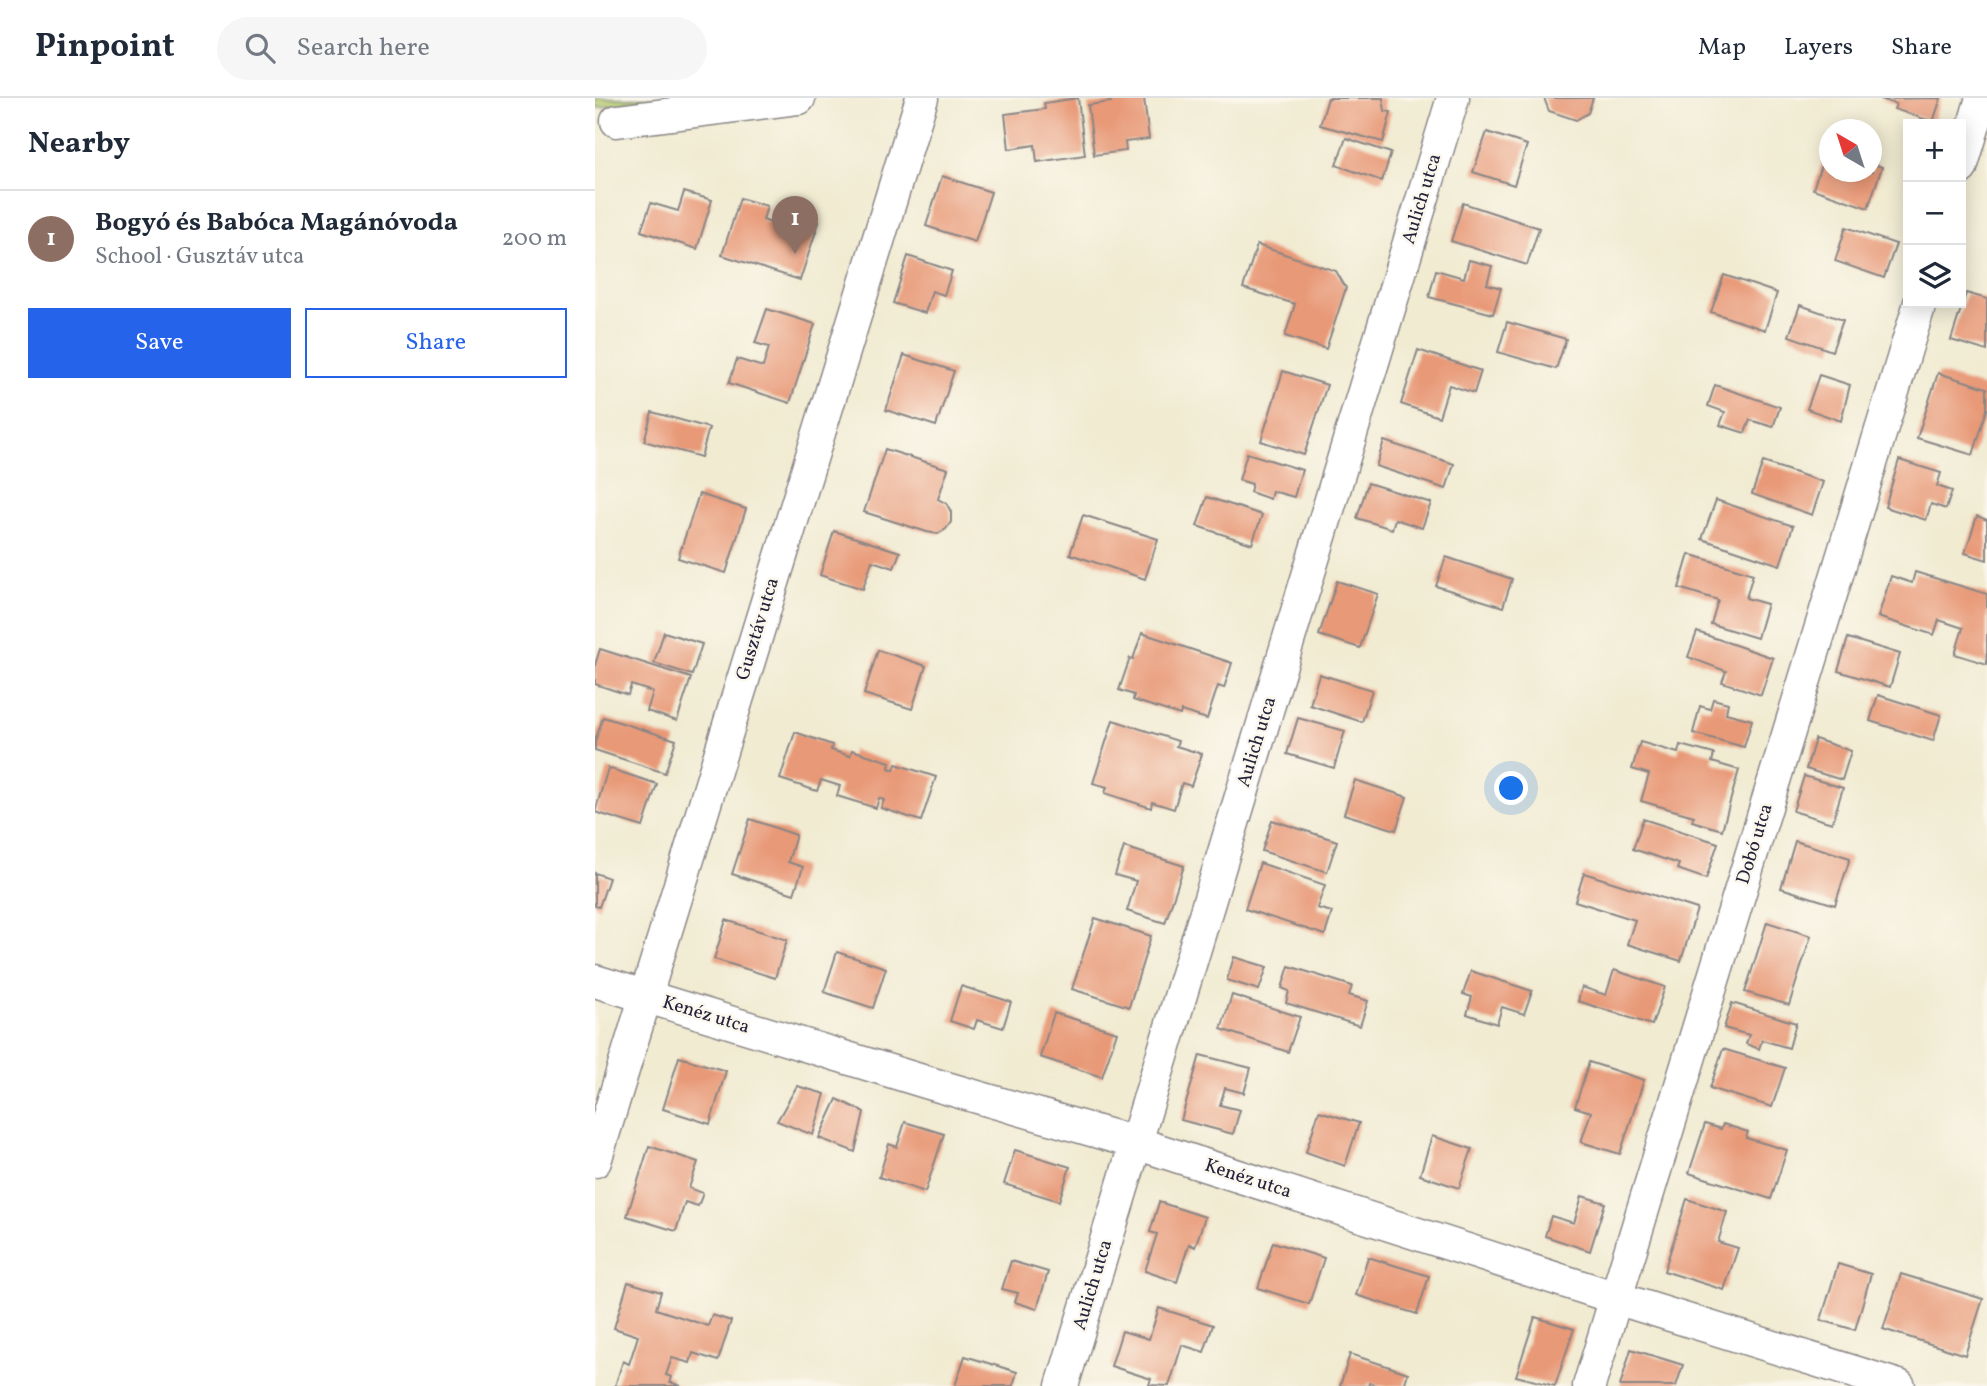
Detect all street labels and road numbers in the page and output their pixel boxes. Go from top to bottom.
street label: Aulich utca [1396,151,1448,247]
street label: Gusztáv utca [730,574,786,684]
street label: Aulich utca [1231,694,1283,790]
street label: Dobó utca [1730,800,1780,888]
street label: Kenéz utca [659,989,753,1041]
street label: Kenéz utca [1201,1153,1295,1205]
street label: Aulich utca [1067,1237,1119,1333]

